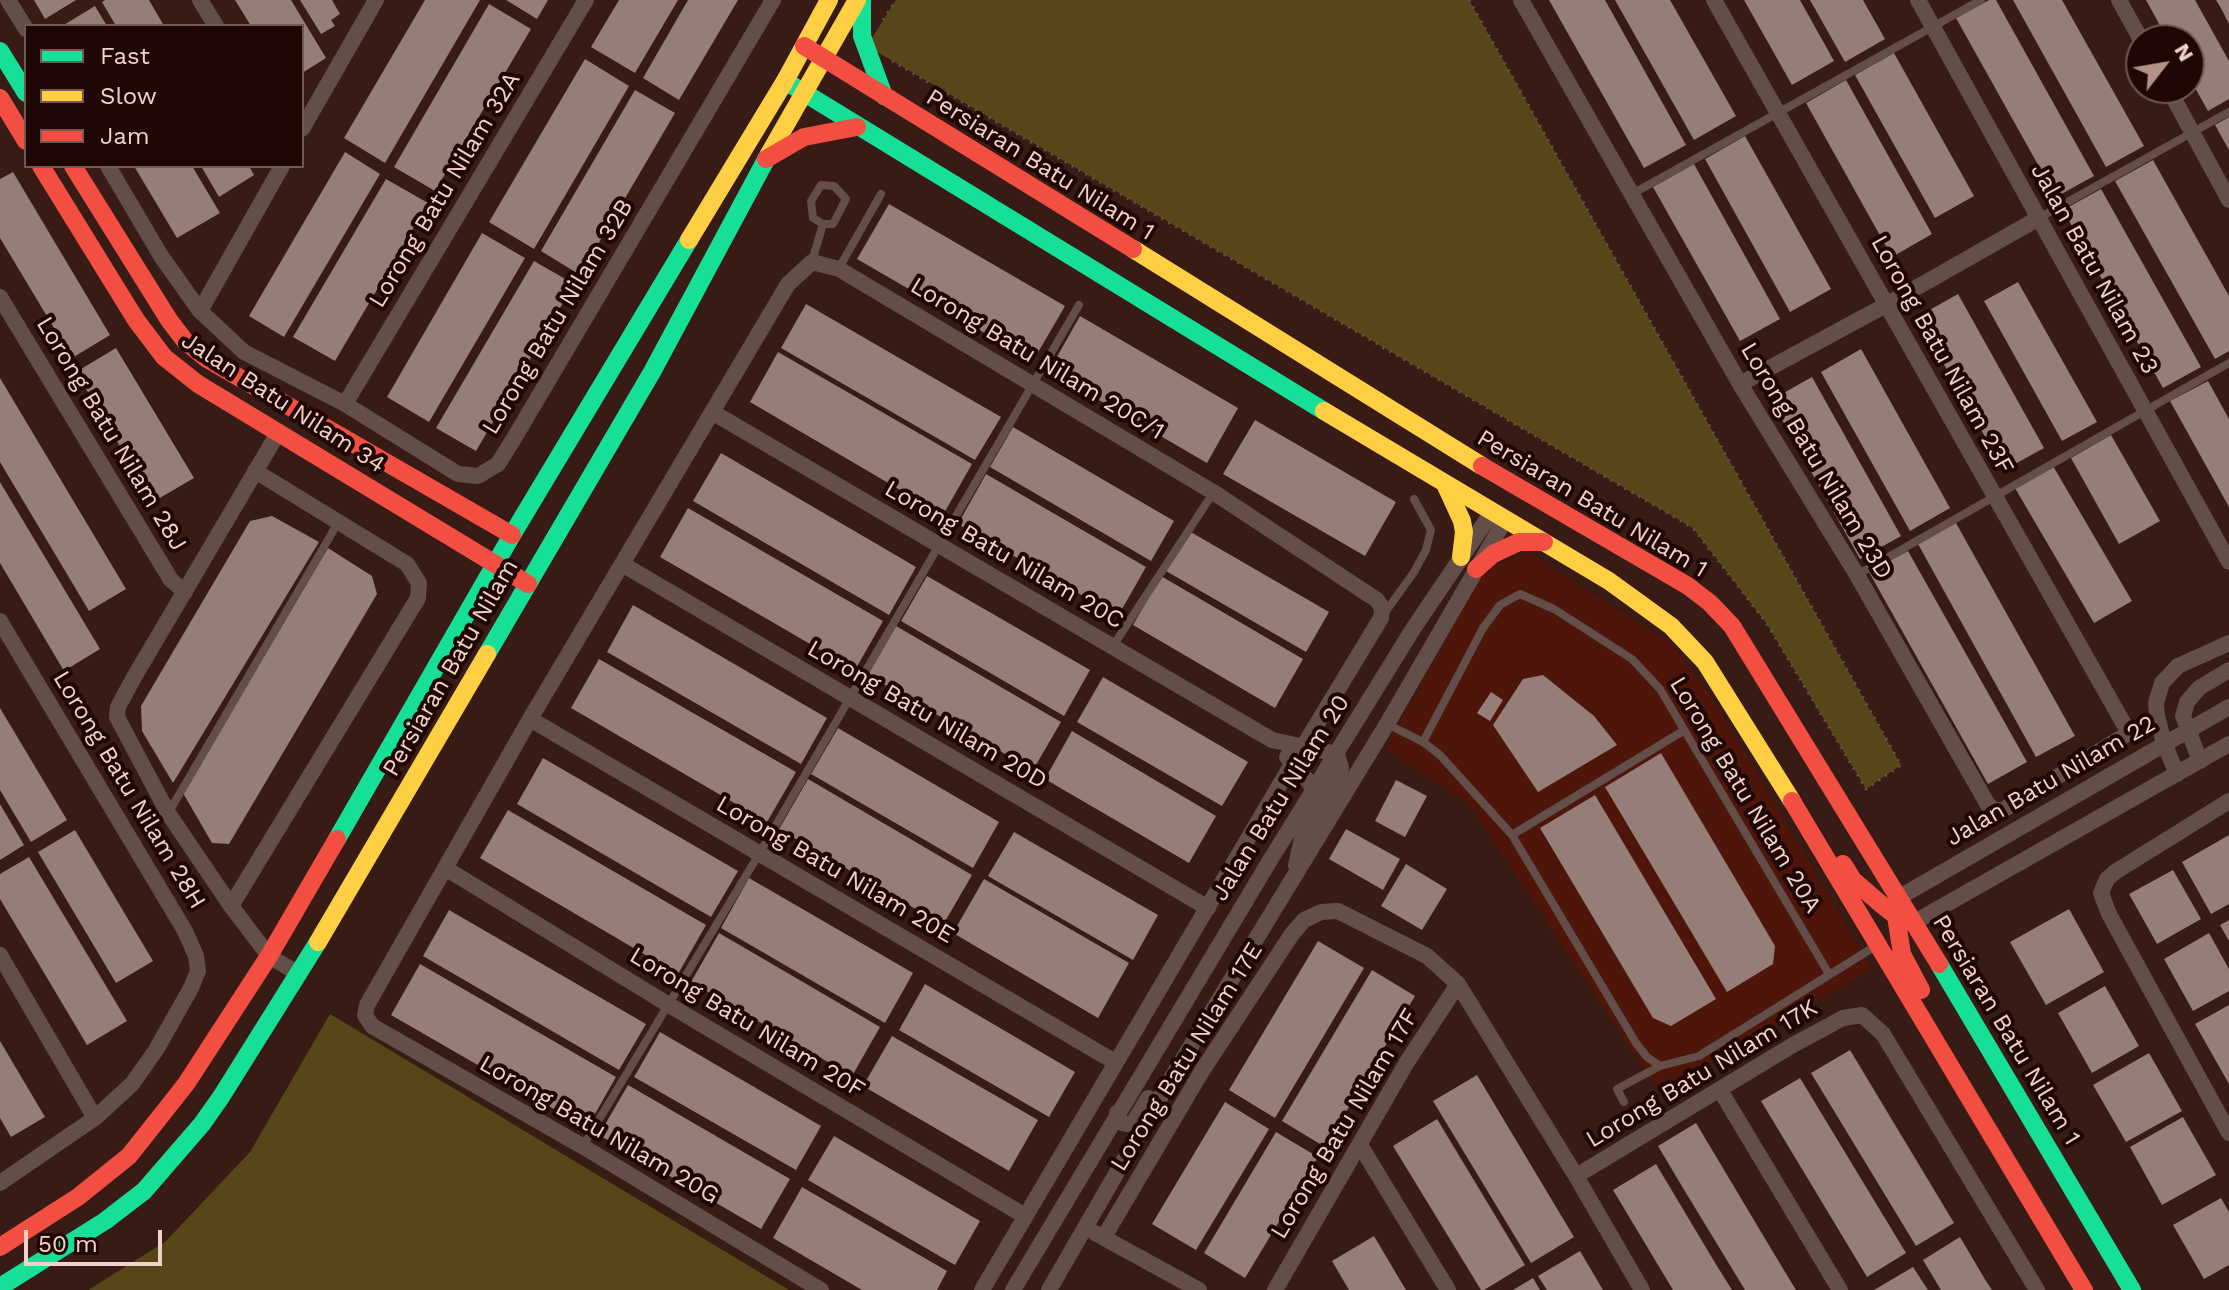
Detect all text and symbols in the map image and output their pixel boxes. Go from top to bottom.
legend [24,24,304,168]
north arrow [2125,24,2205,104]
text: N [2169,39,2199,66]
text: Fast [100,42,150,70]
street label: Lorong Batu Nilam 32A [363,67,527,313]
text: Slow [100,82,157,110]
street label: Persiaran Batu Nilam 1 [921,83,1159,247]
text: Jam [100,122,150,150]
street label: Jalan Batu Nilam 23 [2024,159,2164,379]
street label: Lorong Batu Nilam 32B [476,194,640,440]
street label: Lorong Batu Nilam 23F [1864,231,2020,479]
street label: Lorong Batu Nilam 20C/1 [905,272,1169,446]
street label: Lorong Batu Nilam 28J [30,312,192,556]
street label: Jalan Batu Nilam 34 [176,326,390,480]
street label: Lorong Batu Nilam 23D [1734,337,1898,585]
street label: Persiaran Batu Nilam 1 [1472,424,1712,584]
street label: Lorong Batu Nilam 20C [879,475,1129,635]
street label: Persiaran Batu Nilam [377,554,525,782]
street label: Lorong Batu Nilam 20D [802,635,1052,795]
street label: Lorong Batu Nilam 28H [47,666,211,914]
street label: Lorong Batu Nilam 20A [1663,672,1827,918]
street label: Jalan Batu Nilam 20 [1206,690,1356,906]
street label: Jalan Batu Nilam 22 [1941,709,2161,853]
street label: Lorong Batu Nilam 20E [711,790,959,950]
street label: Persiaran Batu Nilam 1 [1926,910,2086,1150]
street label: Lorong Batu Nilam 17E [1105,937,1269,1177]
street label: Lorong Batu Nilam 20F [624,941,870,1105]
street label: Lorong Batu Nilam 17K [1581,994,1823,1154]
street label: Lorong Batu Nilam 17F [1265,1004,1425,1244]
street label: Lorong Batu Nilam 20G [474,1050,724,1210]
scale bar [28,1214,166,1264]
text: 50 m [38,1230,98,1258]

